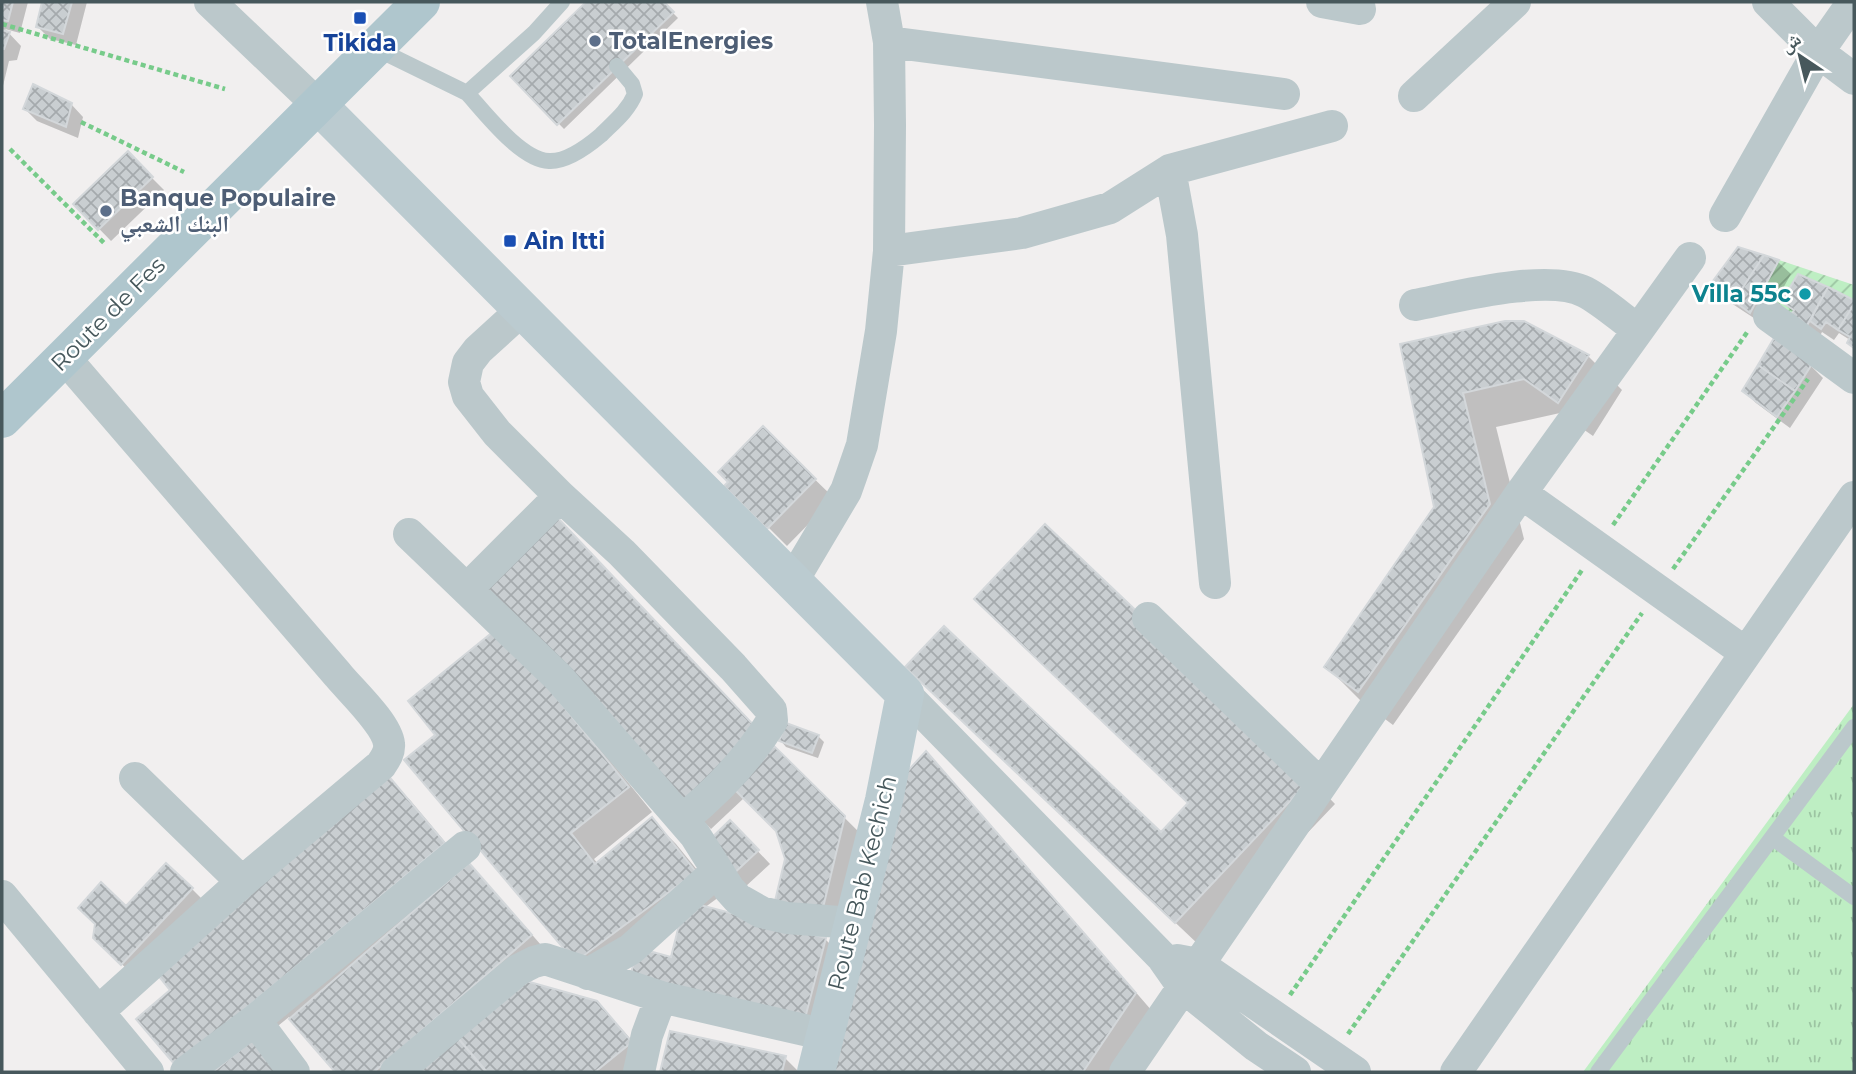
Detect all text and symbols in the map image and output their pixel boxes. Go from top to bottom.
marker: Tikida [352,10,368,26]
north arrow [1765,21,1835,91]
place label: TotalEnergies [609,27,773,55]
text: ش [1776,27,1805,58]
place label: Tikida [323,29,397,57]
marker: TotalEnergies [587,33,603,49]
place label: Banque Populaire البنك الشعبي [120,184,336,243]
marker: Banque Populaire البنك الشعبي [98,203,114,219]
place label: Ain Itti [523,227,605,255]
marker: Ain Itti [502,233,518,249]
street label: Route de Fes [45,251,171,377]
place label: Villa 55c [1691,280,1791,308]
marker: Villa 55c [1797,286,1813,302]
street label: Route Bab Kechich [822,773,902,993]

